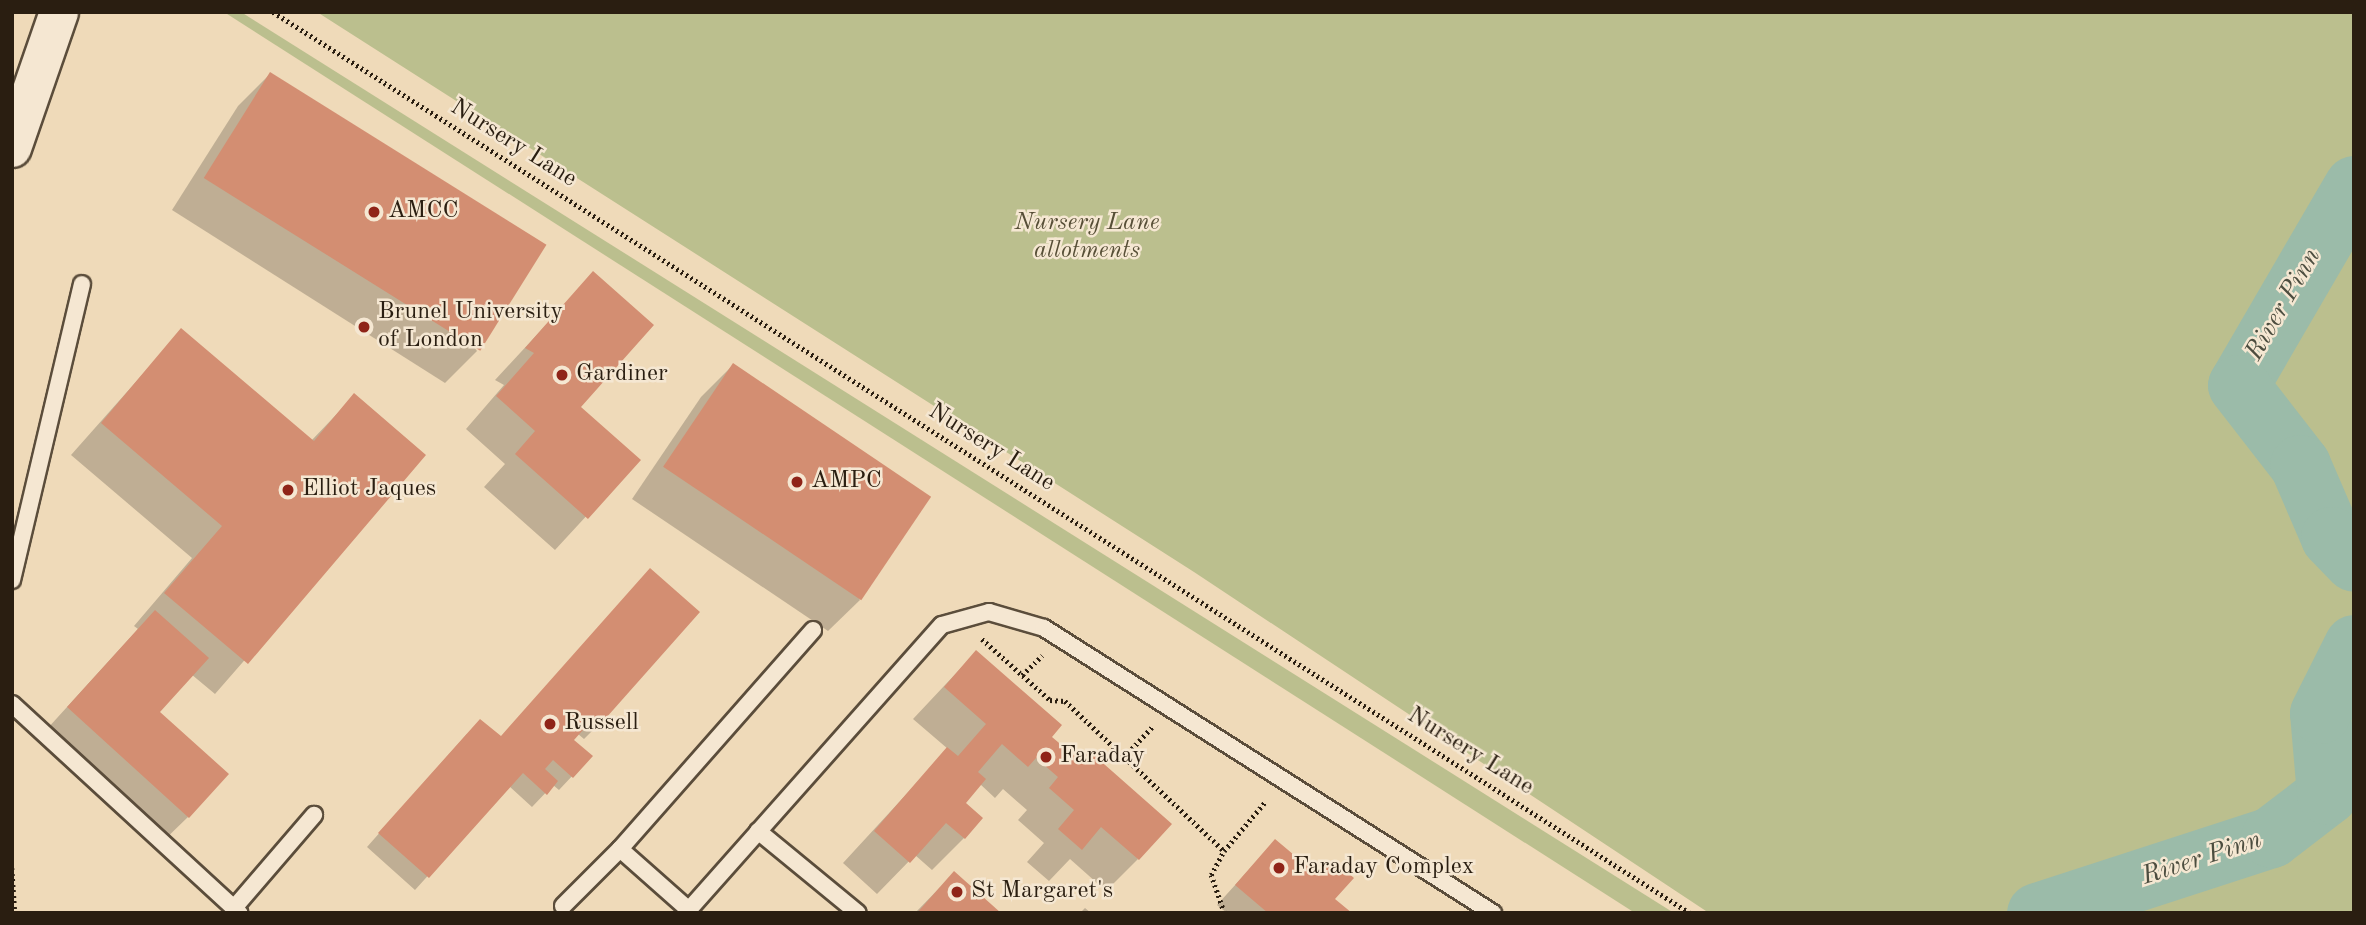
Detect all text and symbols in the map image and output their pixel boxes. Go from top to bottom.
street label: Nursery Lane [444,94,582,194]
place label: AMCC [388,198,459,226]
marker: AMCC [366,204,382,220]
park label: Nursery Lane allotments [1014,210,1160,266]
water label: River Pinn [2239,243,2329,367]
place label: Brunel University of London [378,299,563,355]
marker: Brunel University of London [356,319,372,335]
place label: Gardiner [576,361,668,389]
marker: Gardiner [554,367,570,383]
street label: Nursery Lane [922,398,1060,498]
place label: AMPC [811,468,882,496]
marker: AMPC [789,474,805,490]
place label: Elliot Jaques [302,476,436,504]
marker: Elliot Jaques [280,482,296,498]
street label: Nursery Lane [1401,702,1539,802]
place label: Russell [564,710,639,738]
marker: Russell [542,716,558,732]
place label: Faraday [1060,743,1145,771]
marker: Faraday [1038,749,1054,765]
water label: River Pinn [2138,825,2266,893]
place label: Faraday Complex [1293,854,1474,882]
marker: Faraday Complex [1271,860,1287,876]
place label: St Margaret's [971,878,1113,906]
marker: St Margaret's [949,884,965,900]

